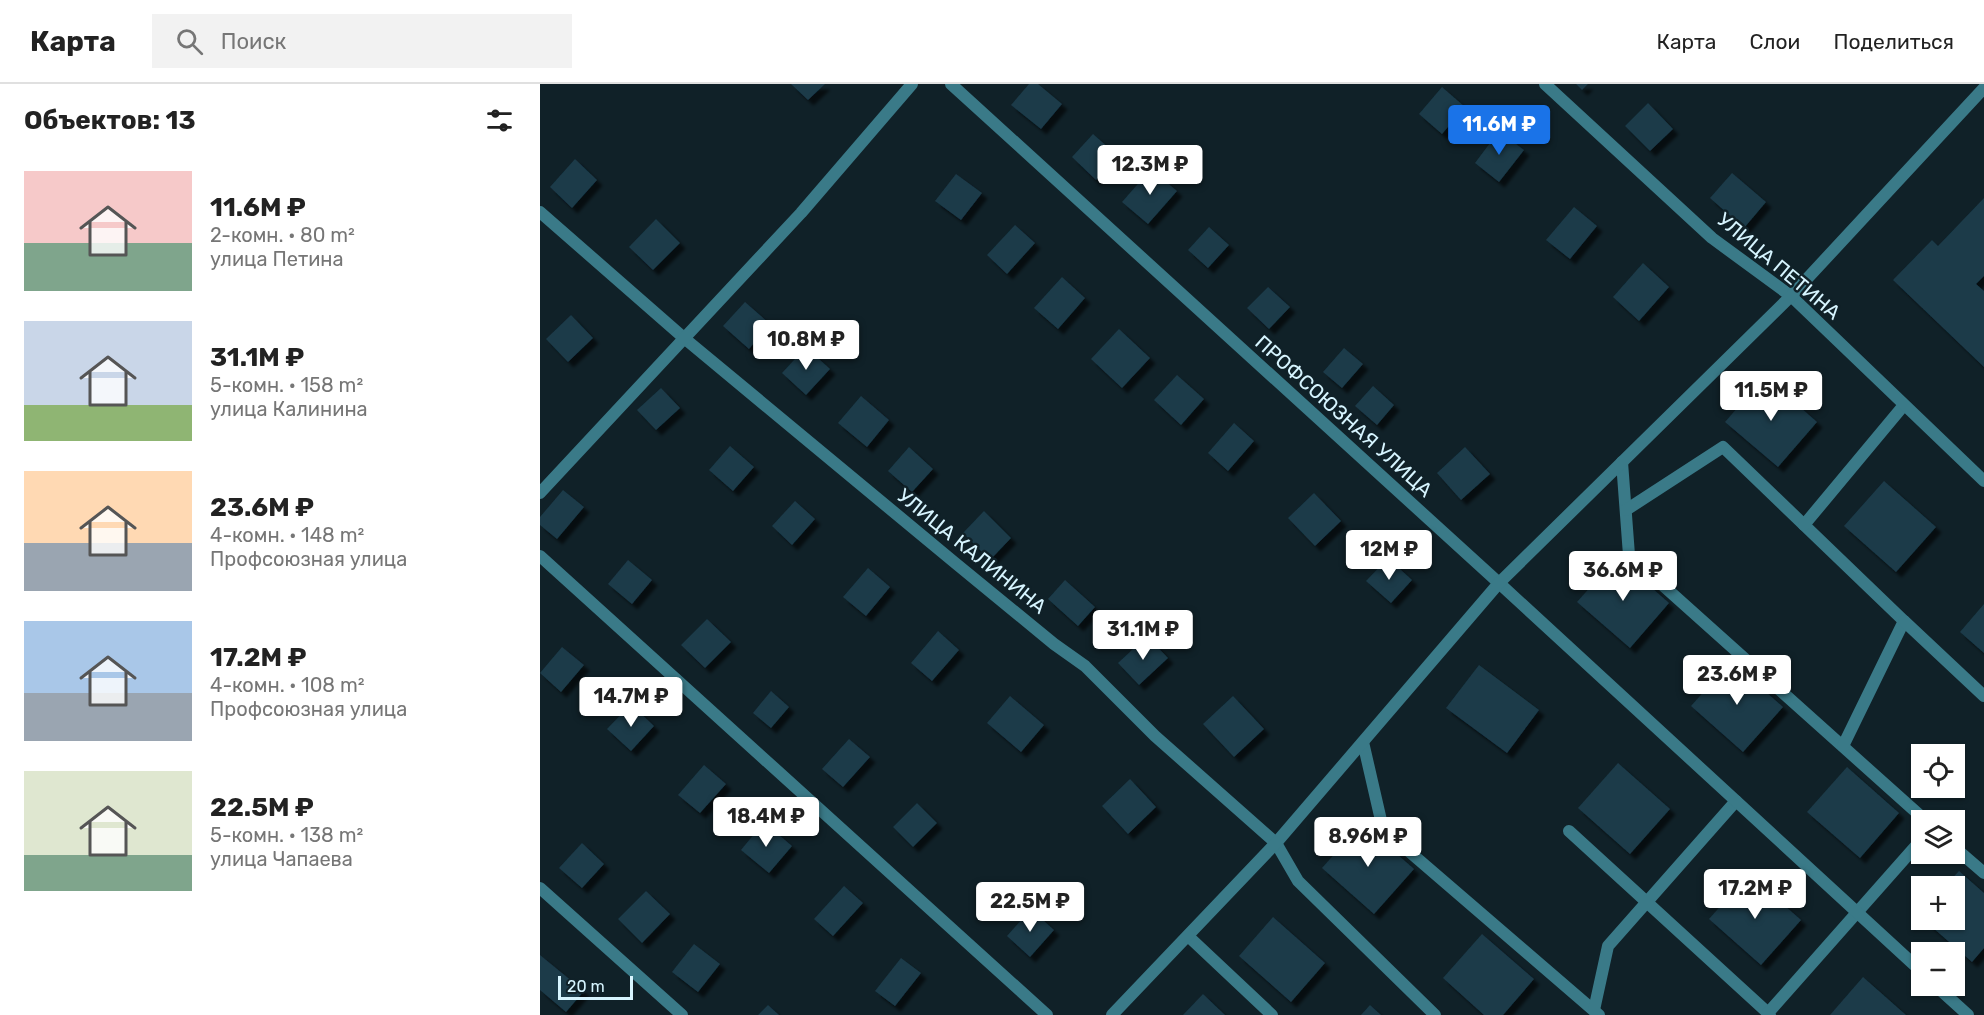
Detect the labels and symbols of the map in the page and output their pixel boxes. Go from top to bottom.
pin: 11.6M ₽ [1444,105,1554,156]
pin: 12.3M ₽ [1095,145,1205,196]
street label: УЛИЦА ПЕТИНА [1712,207,1846,325]
pin: 10.8M ₽ [751,320,861,371]
street label: ПРОФСОЮЗНАЯ УЛИЦА [1250,330,1438,502]
pin: 11.5M ₽ [1716,371,1826,422]
street label: УЛИЦА КАЛИНИНА [893,483,1051,619]
pin: 12M ₽ [1347,530,1431,581]
pin: 36.6M ₽ [1568,551,1678,602]
pin: 31.1M ₽ [1088,610,1198,661]
pin: 23.6M ₽ [1682,655,1792,706]
pin: 14.7M ₽ [576,677,686,728]
pin: 18.4M ₽ [711,797,821,848]
pin: 8.96M ₽ [1313,817,1423,868]
pin: 17.2M ₽ [1700,869,1810,920]
pin: 22.5M ₽ [975,882,1085,933]
scale bar [558,973,633,1000]

